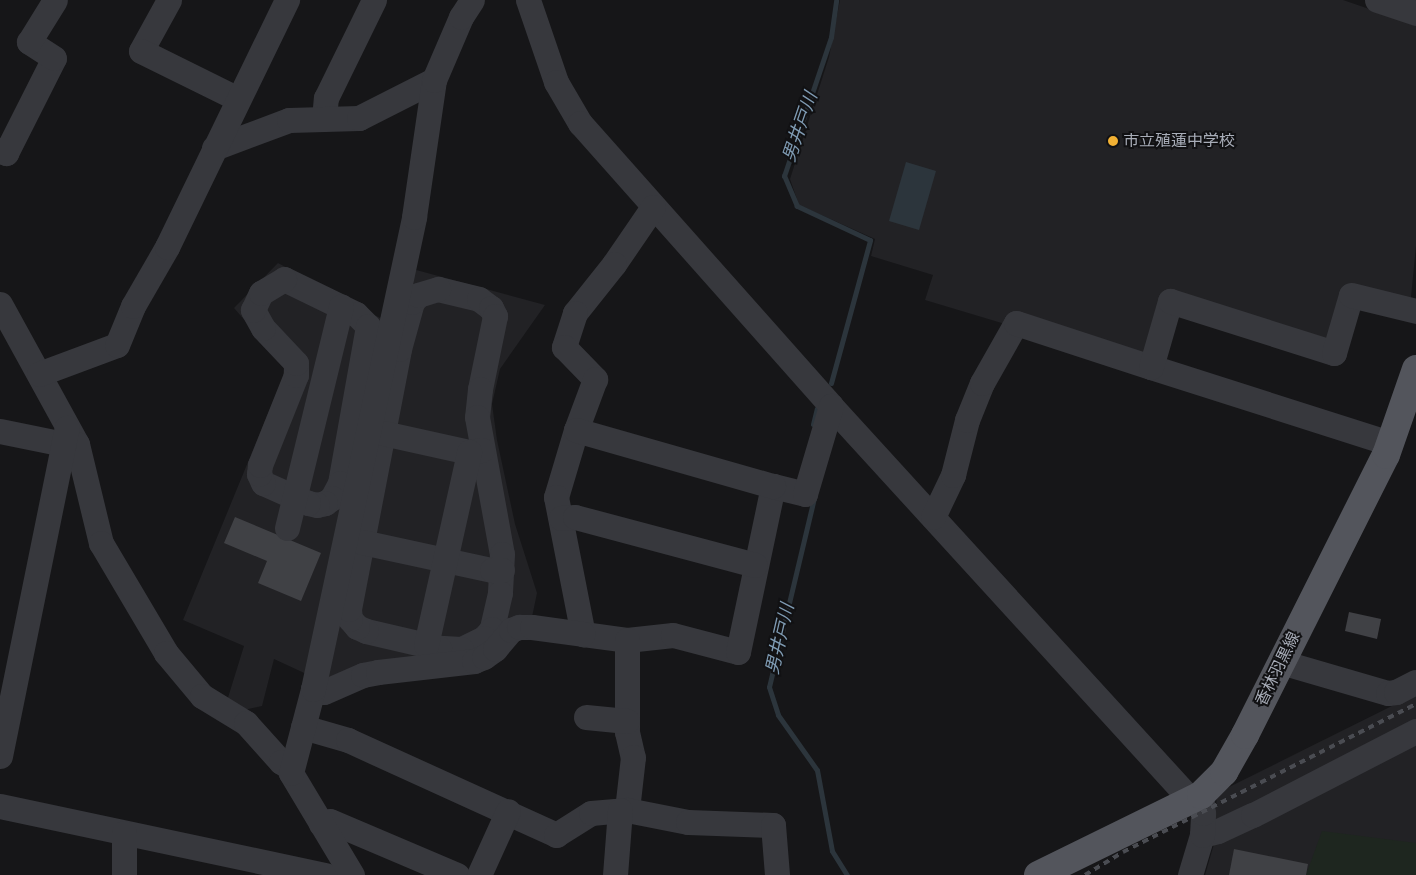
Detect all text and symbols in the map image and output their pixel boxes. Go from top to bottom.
water label: 男井戸川 [778,89,822,165]
place label: 市立殖蓮中学校 [1123,131,1235,151]
marker: 市立殖蓮中学校 [1107,135,1119,147]
water label: 男井戸川 [761,601,799,677]
street label: 香林羽黒線 [1252,629,1304,709]

